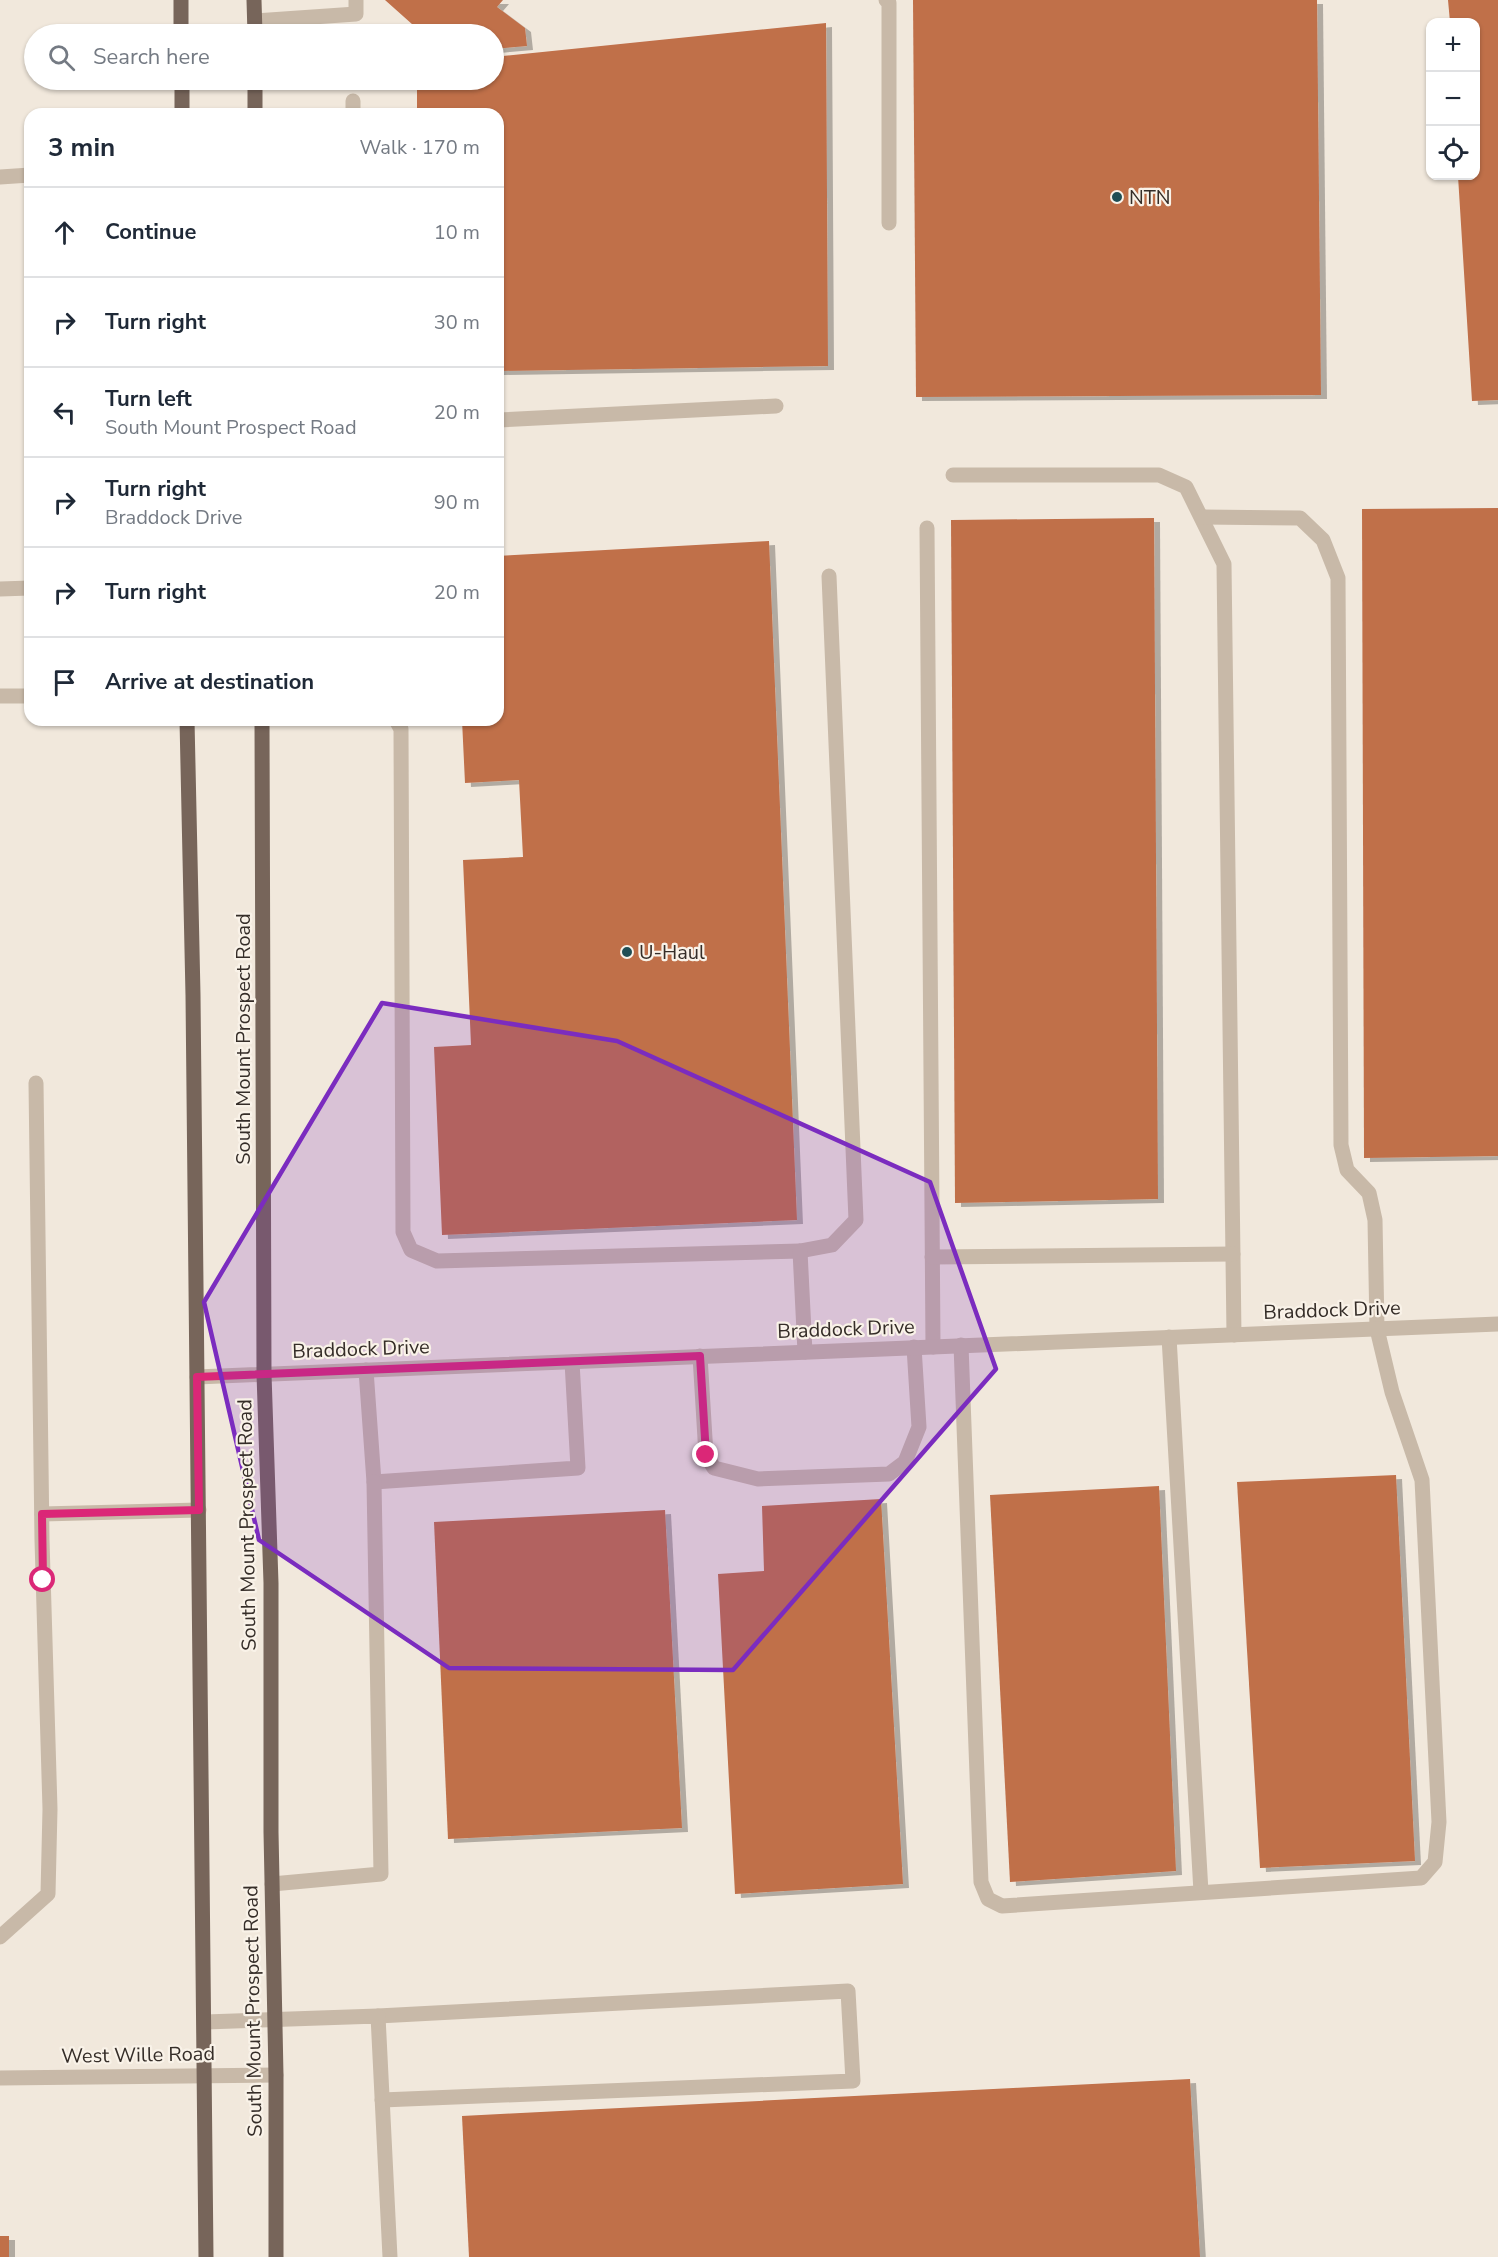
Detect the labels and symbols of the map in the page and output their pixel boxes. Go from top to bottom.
place label: NTN [1129,184,1171,211]
marker: NTN [1110,190,1124,204]
street label: South Mount Prospect Road [230,913,257,1165]
place label: U-Haul [639,939,705,966]
marker: U-Haul [620,945,634,959]
street label: Braddock Drive [1263,1294,1401,1326]
street label: Braddock Drive [777,1313,915,1345]
street label: Braddock Drive [292,1333,430,1365]
street label: South Mount Prospect Road [231,1399,263,1651]
route end [692,1441,718,1467]
route start [29,1566,55,1592]
street label: South Mount Prospect Road [237,1885,269,2137]
street label: West Wille Road [61,2040,215,2070]

